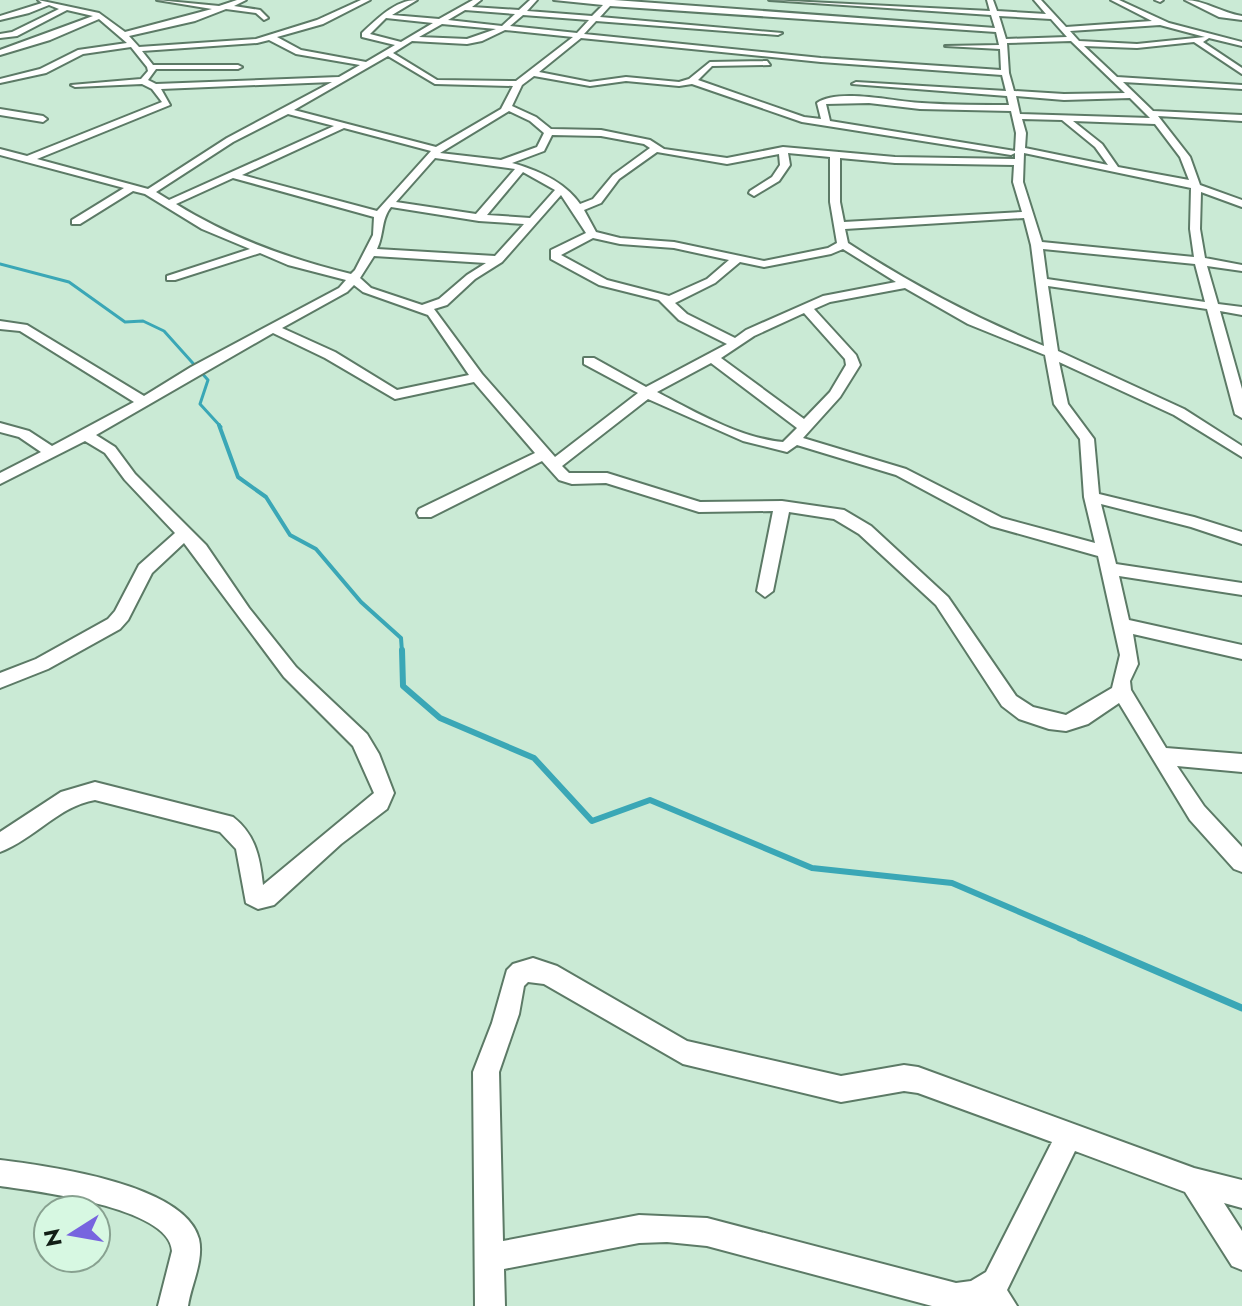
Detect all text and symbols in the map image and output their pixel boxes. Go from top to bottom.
north arrow [32,1194,112,1274]
text: N [35,1226,70,1249]

